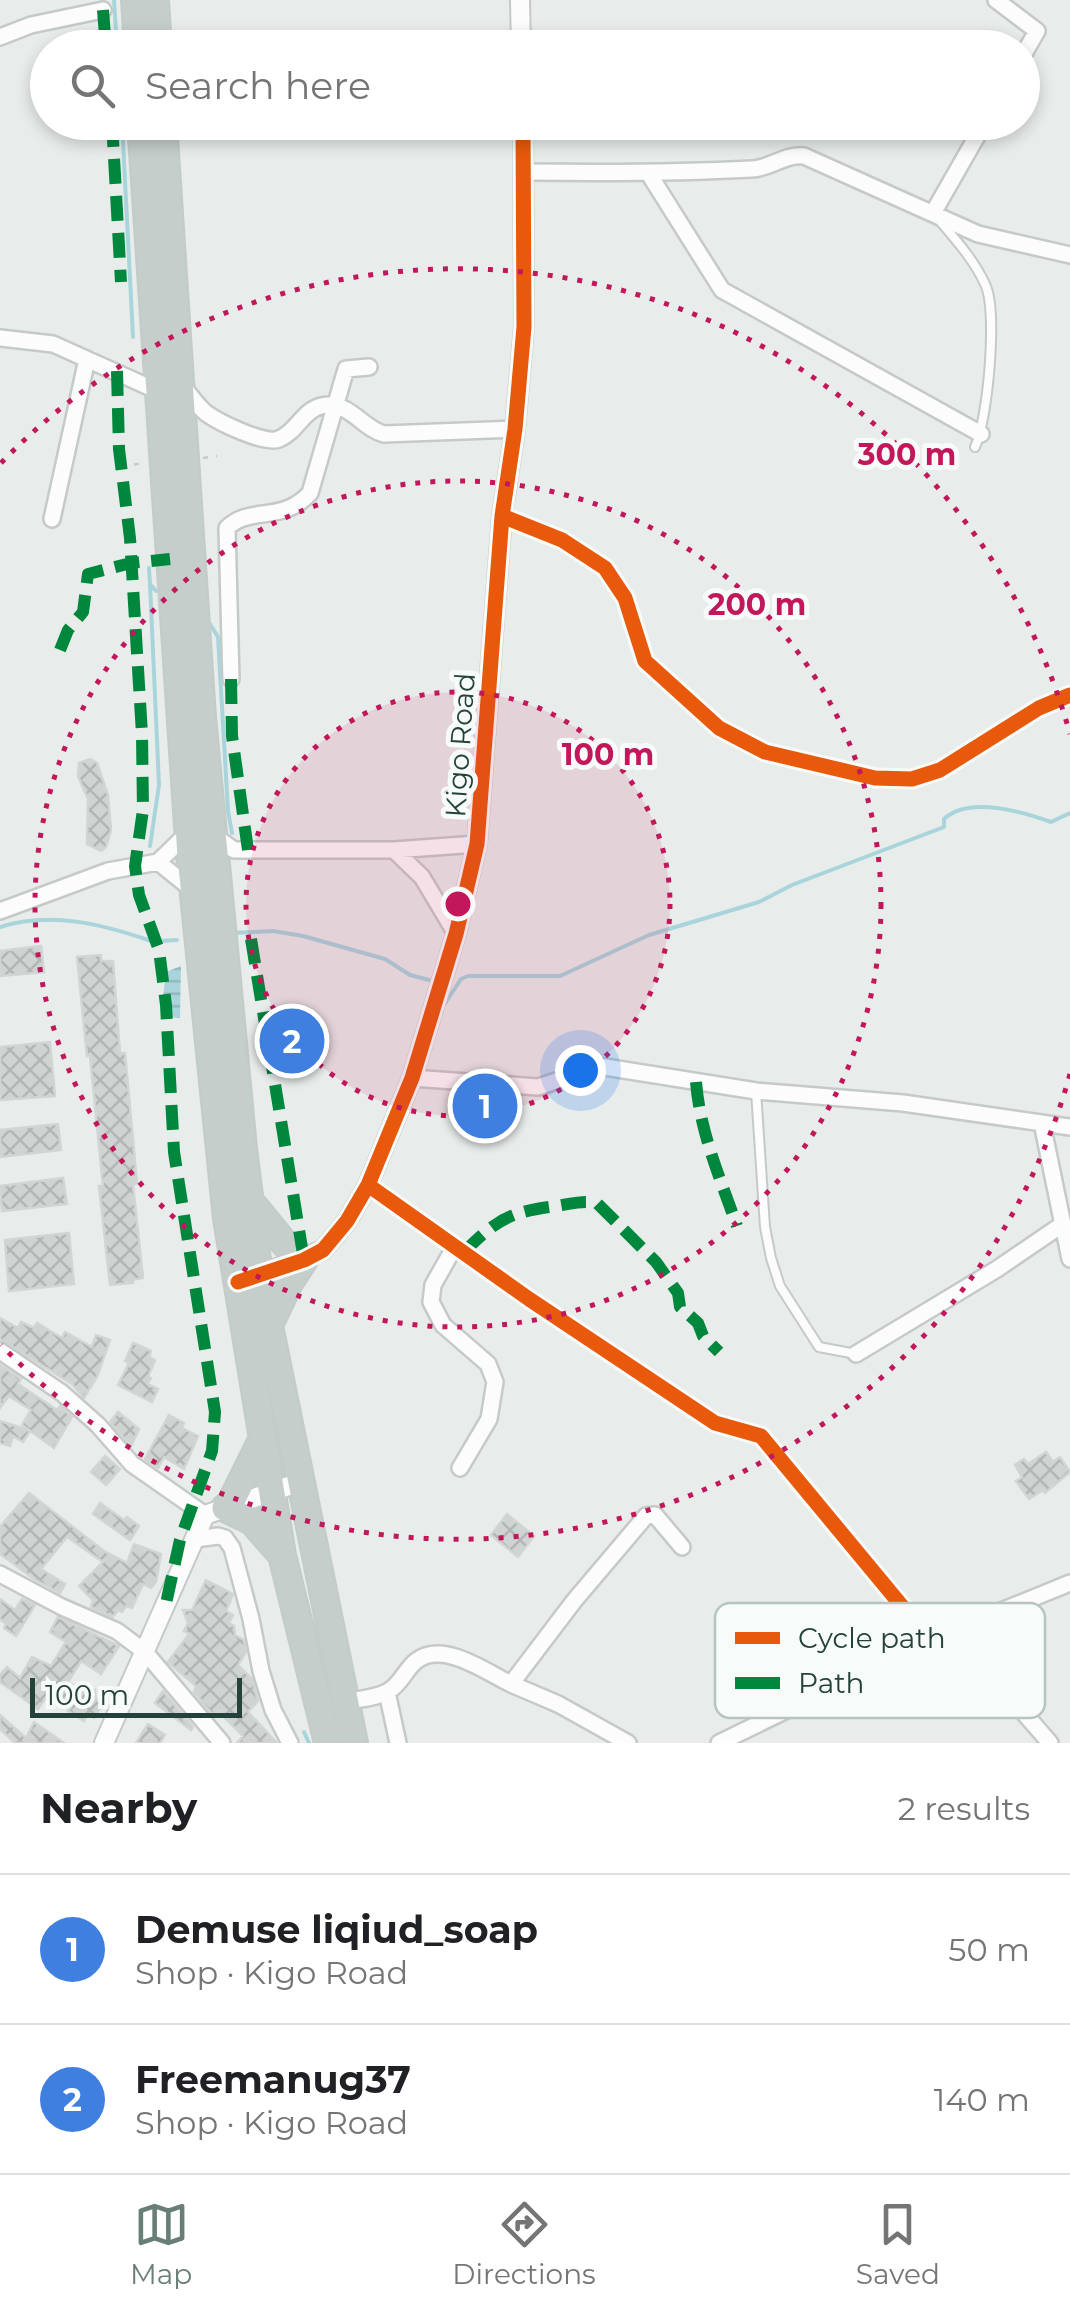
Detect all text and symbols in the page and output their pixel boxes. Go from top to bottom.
search box [30,30,1040,140]
icon: search [65,58,120,113]
text: Search here [145,62,371,109]
text: 300 m [857,436,956,473]
text: 200 m [708,586,806,623]
street label: Kigo Road [438,672,482,818]
text: 100 m [562,736,654,773]
centre of rings [440,886,476,922]
pin: 2 [260,1004,324,1078]
your location [555,1045,606,1096]
pin: 1 [452,1068,518,1144]
legend [715,1603,1045,1718]
text: Cycle path [798,1621,946,1655]
text: Path [798,1666,865,1700]
scale bar [30,1673,242,1718]
text: 100 m [45,1678,129,1712]
text: Nearby [40,1782,197,1834]
text: 2 results [898,1789,1030,1828]
text: Demuse liqiud_soap [135,1906,538,1953]
text: 1 [66,1930,79,1969]
text: 50 m [948,1930,1030,1969]
text: Shop · Kigo Road [135,1953,408,1992]
text: Freemanug37 [135,2056,411,2103]
text: 2 [63,2080,82,2119]
text: 140 m [934,2080,1030,2119]
text: Shop · Kigo Road [135,2103,408,2142]
tab: Map [130,2197,192,2291]
tab: Directions [452,2197,596,2291]
tab: Saved [856,2197,940,2291]

